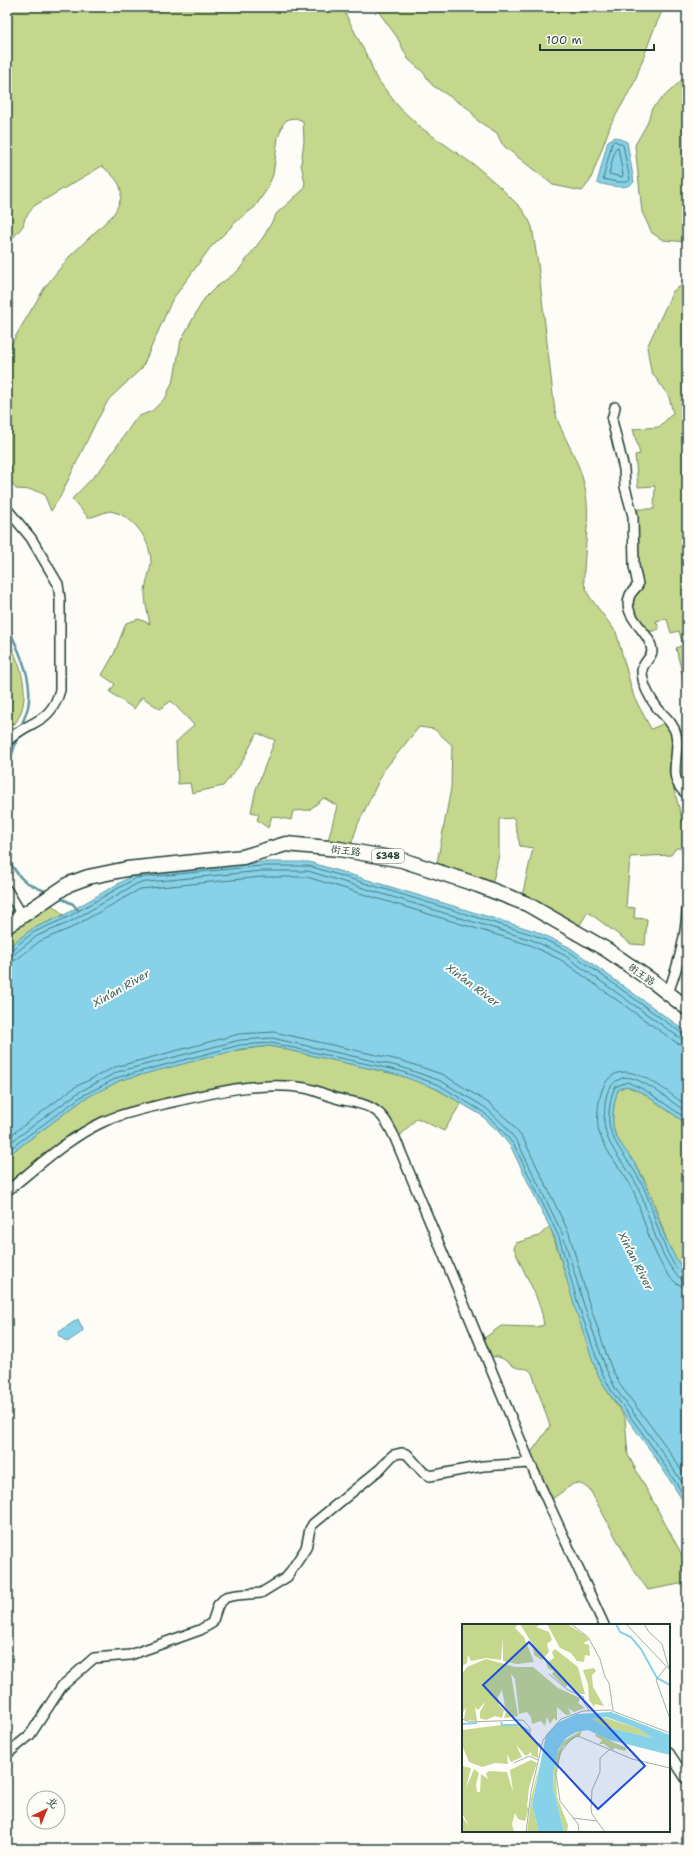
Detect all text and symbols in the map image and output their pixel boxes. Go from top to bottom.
scale bar [540,26,654,52]
text: 100 m [546,32,582,48]
street label: 街王路 [330,842,362,859]
road number: S348 [372,849,404,863]
water label: Xin’an River [442,960,503,1011]
street label: 街王路 [626,960,658,988]
water label: Xin’an River [89,966,153,1011]
water label: Xin’an River [614,1229,657,1294]
inset map [462,1624,670,1832]
north arrow [26,1790,66,1830]
text: 北 [43,1794,62,1812]

